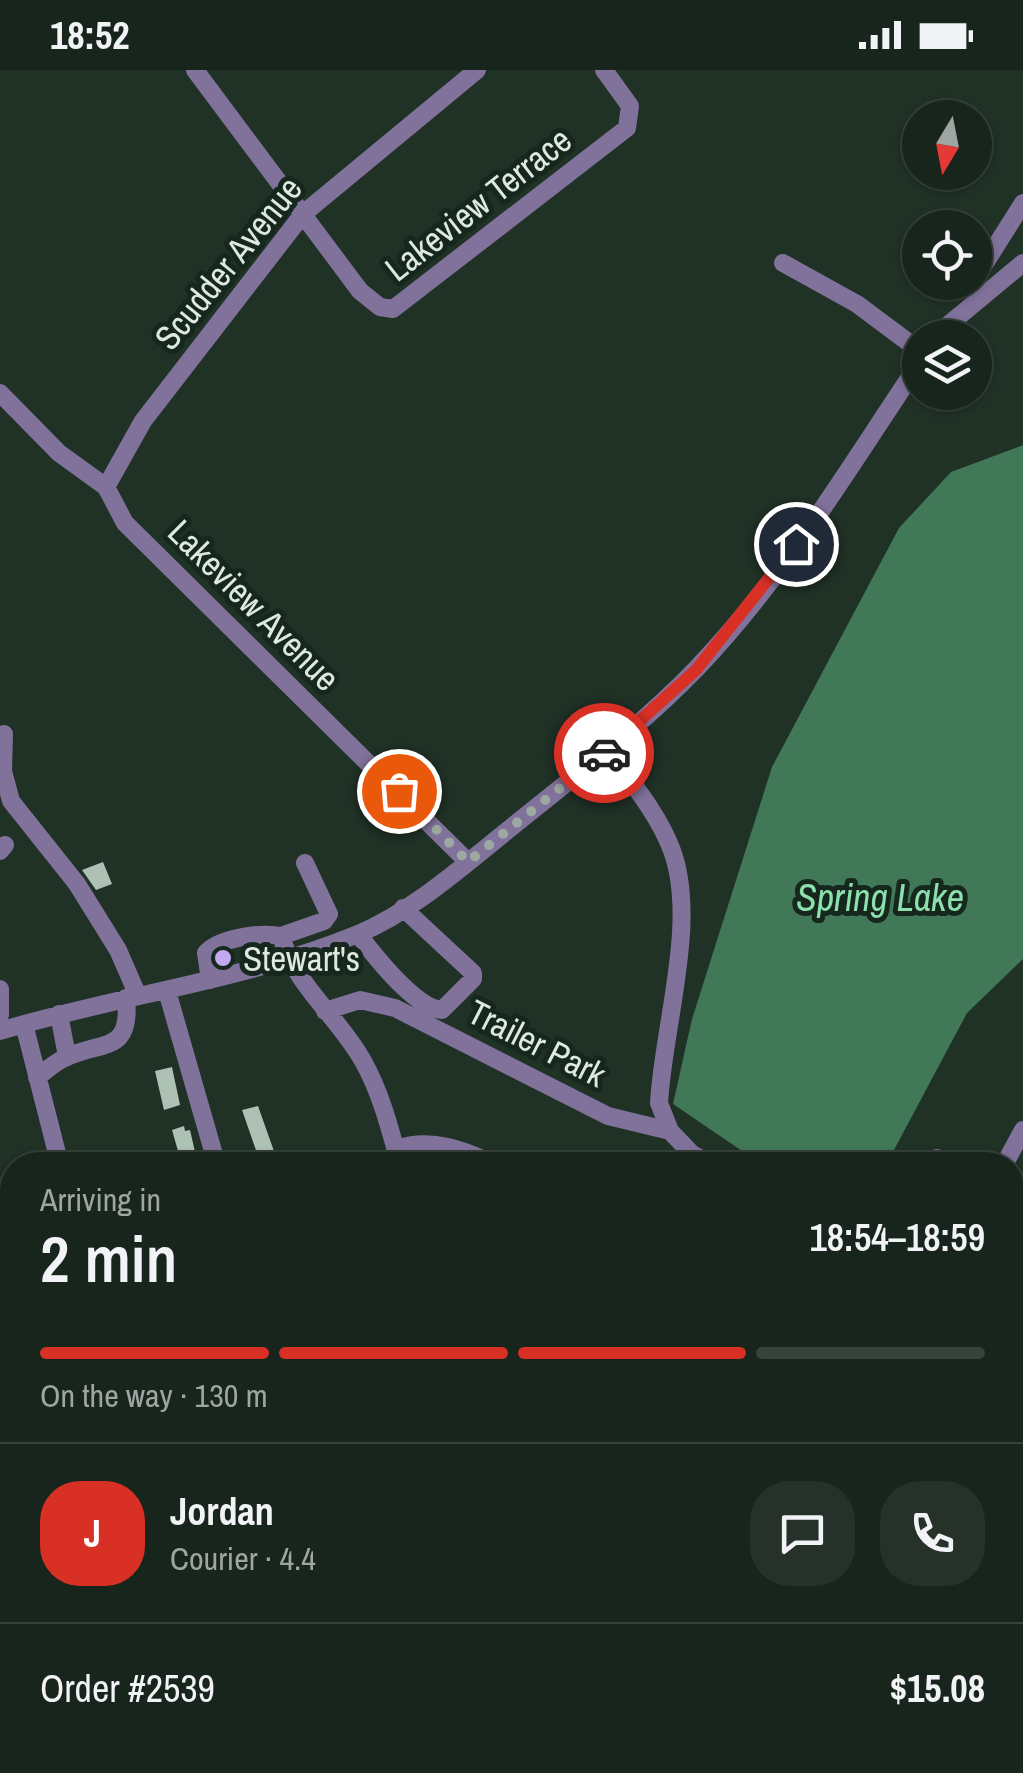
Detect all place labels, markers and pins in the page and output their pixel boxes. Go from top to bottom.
pin [754,502,839,587]
pin [357,749,442,834]
place label: Stewart's [243,935,360,982]
marker: Stewart's [212,947,234,969]

